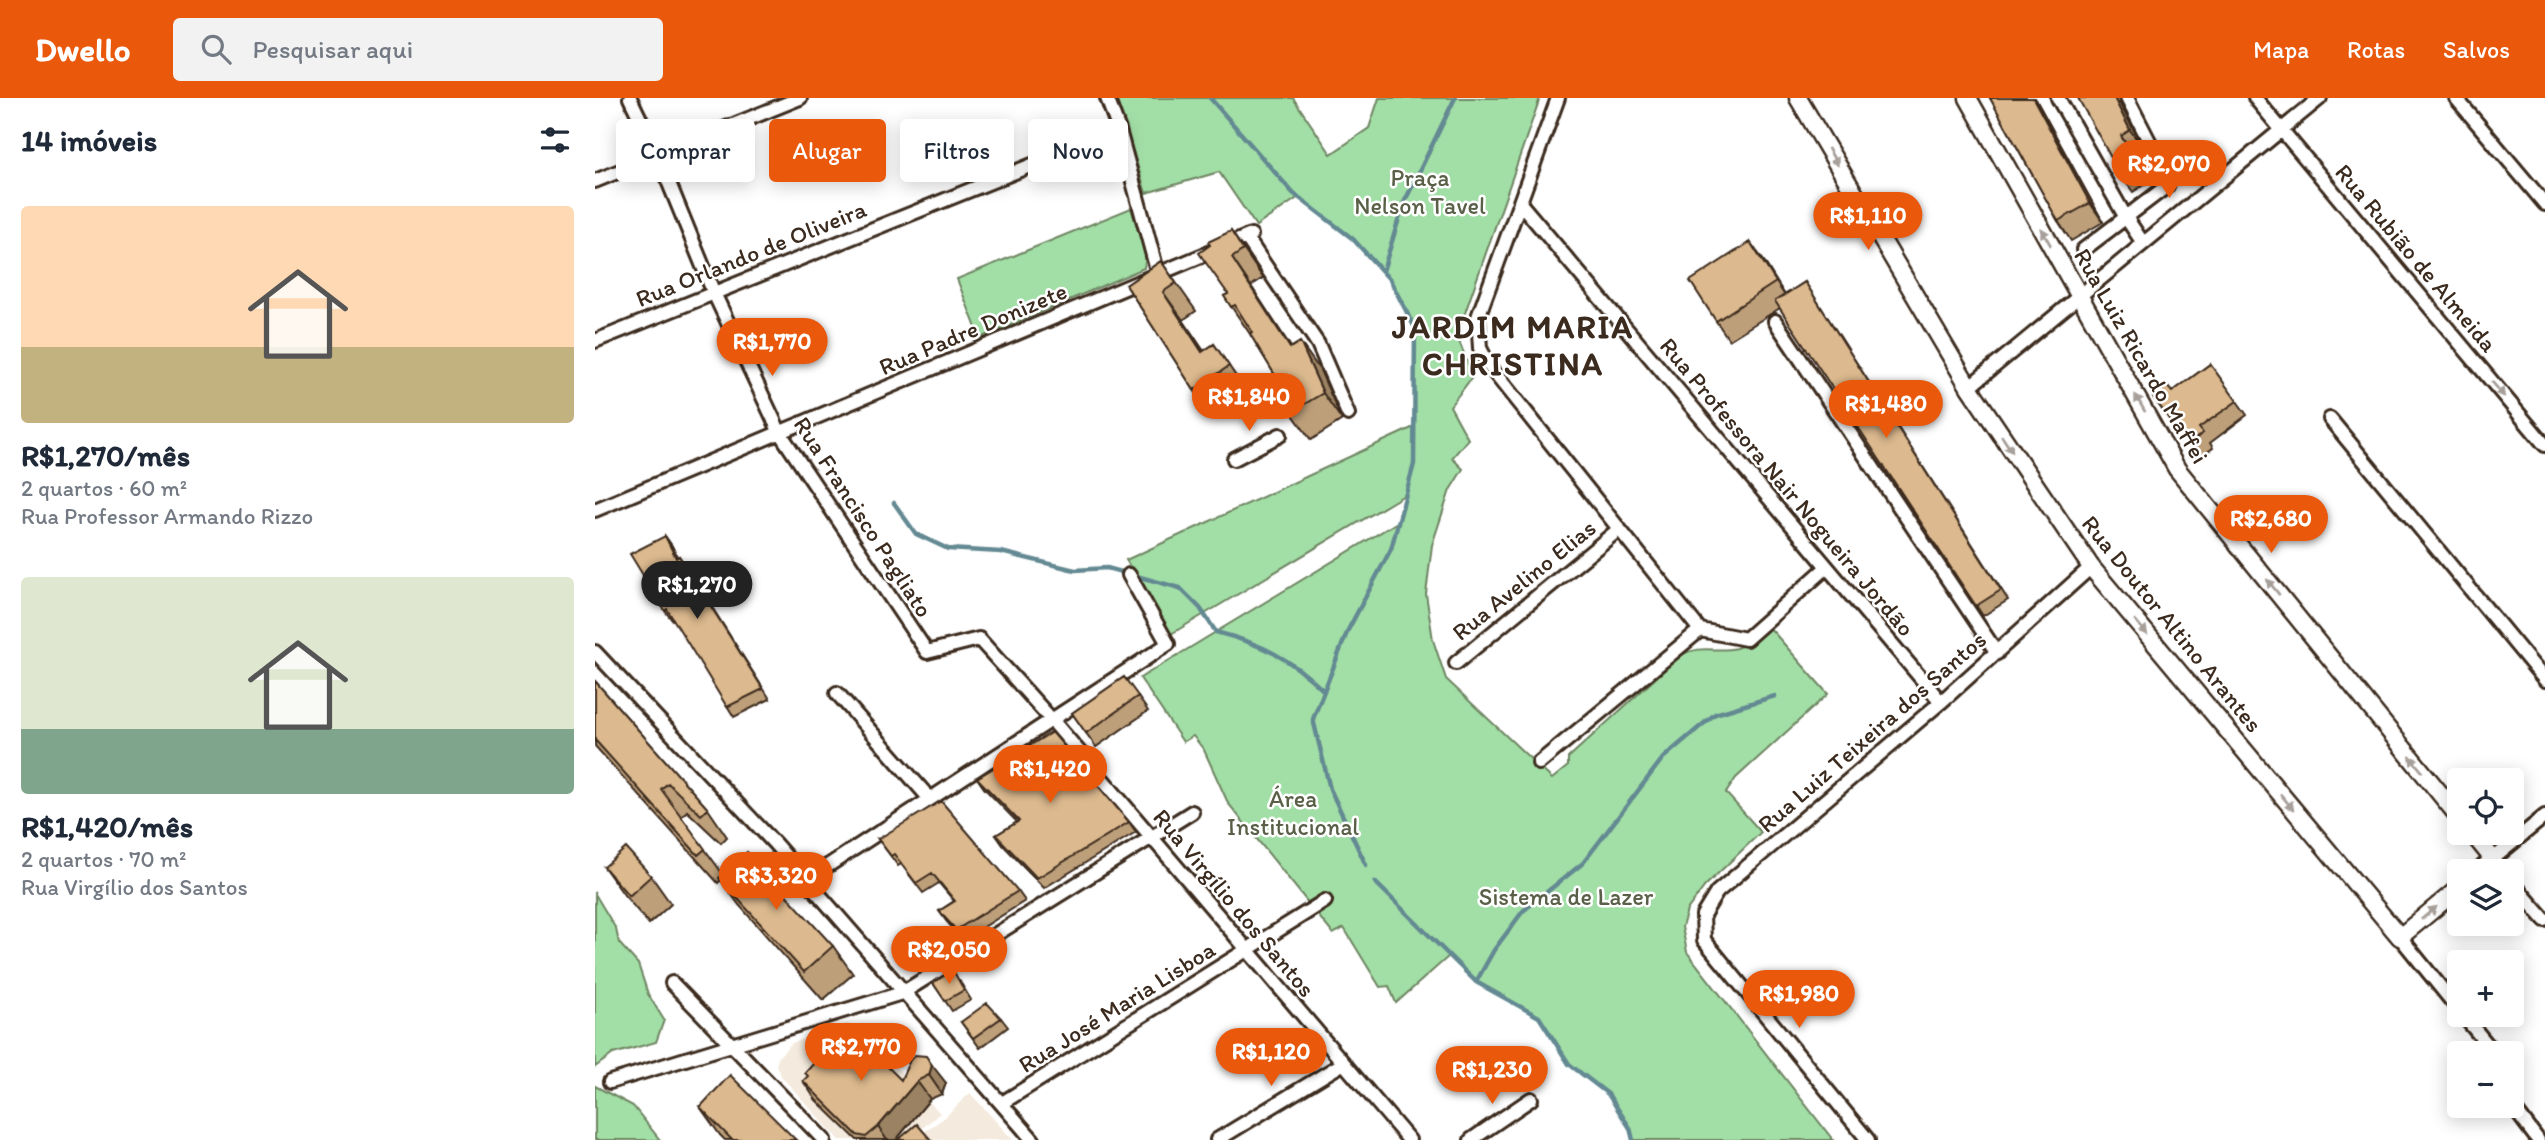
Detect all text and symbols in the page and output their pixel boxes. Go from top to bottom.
search box [173,18,663,81]
text: Dwello [35,30,131,69]
icon: search [197,30,235,68]
text: Pesquisar aqui [253,33,413,65]
text: Mapa [2253,35,2309,64]
text: Rotas [2347,35,2405,64]
text: Salvos [2443,35,2510,64]
chip: Comprar [616,119,755,182]
chip: Alugar [769,119,886,182]
chip: Filtros [900,119,1014,182]
chip: Novo [1028,119,1128,182]
icon: filters [536,121,574,159]
text: 14 imóveis [21,122,157,159]
pin: R$2,070 [2104,140,2234,200]
one-way arrow [1827,147,1839,166]
text: R$2,070 [2128,149,2210,177]
street label: Rua Rubião de Almeida [2329,158,2504,358]
park label: Praça Nelson Tavel [1354,163,1486,220]
pin: R$1,110 [1803,192,1933,252]
street label: Rua Orlando de Oliveira [631,194,871,313]
text: R$1,110 [1829,201,1907,229]
one-way arrow [2040,227,2052,246]
street label: Rua Luiz Ricardo Maffei [2068,243,2215,469]
icon: home [235,251,361,377]
street label: Rua Padre Donizete [875,276,1071,381]
district label: JARDIM MARIA CHRISTINA [1391,308,1634,383]
pin: R$1,770 [707,318,837,378]
text: R$1,770 [733,327,811,355]
street label: Rua Professora Nair Nogueira Jordão [1654,331,1921,642]
pin: R$1,840 [1184,374,1314,433]
pin: R$1,480 [1821,380,1951,440]
one-way arrow [2490,380,2505,397]
text: R$1,840 [1208,382,1290,410]
text: R$1,480 [1845,389,1927,417]
one-way arrow [2134,393,2146,413]
street label: Rua Francisco Pagliato [788,411,939,622]
one-way arrow [2000,435,2014,453]
text: R$1,270/mês [21,437,190,474]
text: 2 quartos · 60 m² [21,474,187,502]
pin: R$2,680 [2206,496,2336,555]
text: Rua Professor Armando Rizzo [21,502,313,530]
text: R$2,680 [2230,504,2312,532]
street label: Rua Doutor Altino Arantes [2076,509,2269,738]
street label: Rua Avelino Elias [1446,513,1601,646]
pin: R$1,270 [632,561,762,621]
text: R$1,270 [657,570,737,598]
one-way arrow [2266,578,2281,595]
one-way arrow [2133,619,2148,636]
icon: home [235,622,361,748]
street label: Rua Luiz Teixeira dos Santos [1752,625,1992,839]
pin: R$1,420 [985,746,1115,805]
text: R$1,420 [1009,754,1091,782]
one-way arrow [2409,755,2424,772]
map controls [2447,768,2524,1118]
button: locate [2447,768,2524,845]
park label: Área Institucional [1227,784,1359,841]
one-way arrow [2279,793,2295,811]
street label: Rua Virgílio dos Santos [1147,803,1322,1003]
text: R$1,420/mês [21,808,193,845]
text: 2 quartos · 70 m² [21,845,186,873]
pin: R$3,320 [711,852,841,912]
button: layers [2447,859,2524,936]
text: R$3,320 [735,861,817,889]
text: Rua Virgílio dos Santos [21,873,248,901]
park label: Sistema de Lazer [1479,882,1654,911]
one-way arrow [2421,906,2438,921]
pin: R$2,050 [884,926,1014,986]
street label: Rua José Maria Lisboa [1013,934,1221,1079]
text: R$2,050 [907,935,991,963]
button: + [2447,950,2524,1027]
pin: R$1,980 [1734,970,1864,1030]
text: R$1,980 [1759,979,1839,1007]
pin: R$2,770 [796,1024,926,1083]
pin: R$1,120 [1206,1028,1336,1088]
text: R$2,770 [821,1032,901,1060]
text: R$1,120 [1232,1037,1310,1065]
button: − [2447,1041,2524,1118]
pin: R$1,230 [1427,1046,1557,1106]
text: R$1,230 [1452,1055,1532,1083]

